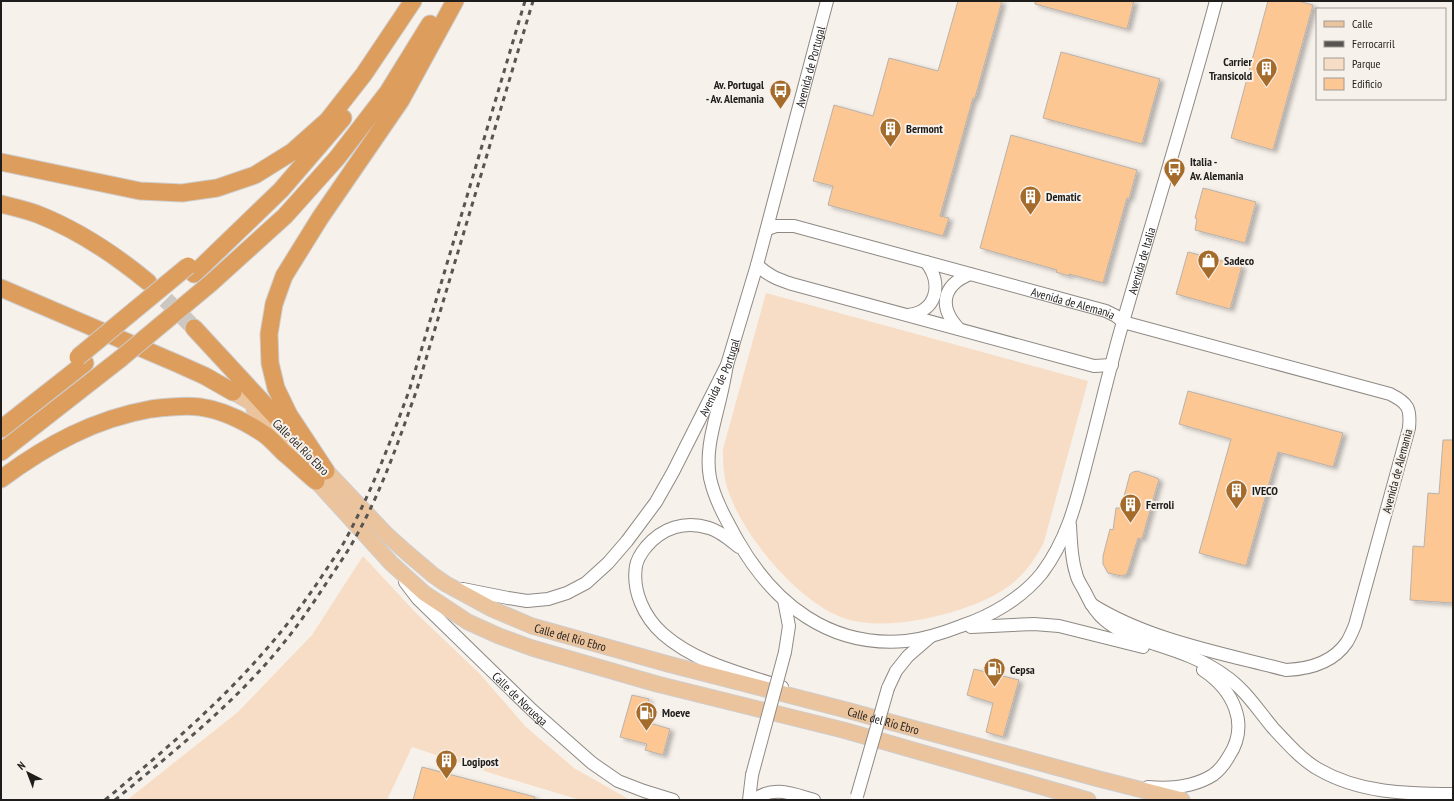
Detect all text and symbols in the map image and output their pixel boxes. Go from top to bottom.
legend [1316,8,1446,100]
text: Calle [1352,16,1373,31]
street label: Avenida de Portugal [792,24,828,109]
text: Ferrocarril [1352,36,1395,51]
place label: Carrier Transicold [1209,54,1252,83]
building icon: Carrier Transicold [1254,55,1280,88]
text: Parque [1352,56,1381,71]
text: Edificio [1352,76,1382,91]
place label: Av. Portugal - Av. Alemania [706,77,764,106]
bus stop icon: Av. Portugal - Av. Alemania [767,78,793,111]
building icon: Bermont [878,115,904,148]
place label: Bermont [906,121,943,136]
place label: Italia - Av. Alemania [1189,154,1243,183]
bus stop icon: Italia - Av. Alemania [1162,155,1188,188]
building icon: Dematic [1017,183,1043,216]
place label: Dematic [1046,189,1082,204]
street label: Avenida de Italia [1124,225,1158,296]
shop icon: Sadeco [1196,247,1222,280]
place label: Sadeco [1224,253,1255,268]
street label: Avenida de Alemania [1030,283,1118,322]
street label: Avenida de Portugal [695,337,742,418]
street label: Calle del Río Ebro [270,416,332,478]
street label: Avenida de Alemania [1379,427,1415,515]
building icon: IVECO [1223,477,1249,510]
place label: IVECO [1252,483,1278,498]
building icon: Ferroli [1117,491,1143,524]
place label: Ferroli [1146,497,1174,512]
street label: Calle del Río Ebro [533,620,608,654]
fuel station icon: Cepsa [981,656,1007,689]
place label: Cepsa [1010,662,1035,677]
street label: Calle de Noruega [489,668,551,728]
fuel station icon: Moeve [633,699,659,732]
street label: Calle del Río Ebro [846,703,921,737]
place label: Moeve [662,705,690,720]
building icon: Logipost [434,748,460,781]
north arrow [8,753,48,793]
place label: Logipost [462,754,499,769]
text: N [14,758,28,773]

